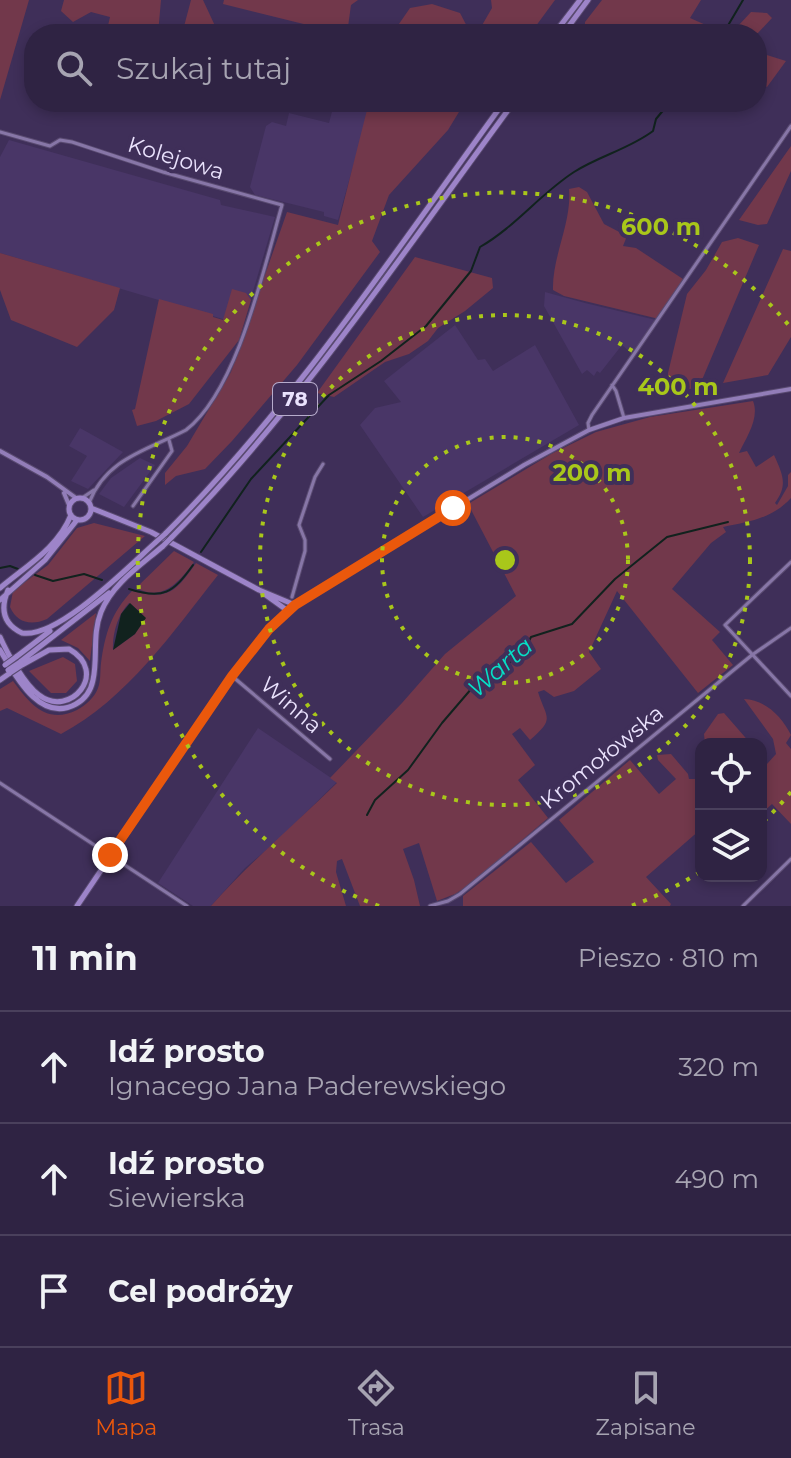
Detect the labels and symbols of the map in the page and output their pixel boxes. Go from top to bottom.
street label: Kolejowa [125,131,227,185]
text: 600 m [621,212,701,241]
text: 400 m [637,372,719,401]
road number: 78 [273,383,317,415]
text: 200 m [553,458,631,487]
route start [435,490,471,526]
centre of rings [491,546,519,574]
water label: Warta [462,631,538,703]
street label: Winna [255,671,327,739]
street label: Kromołowska [535,699,669,815]
route end [92,837,128,873]

